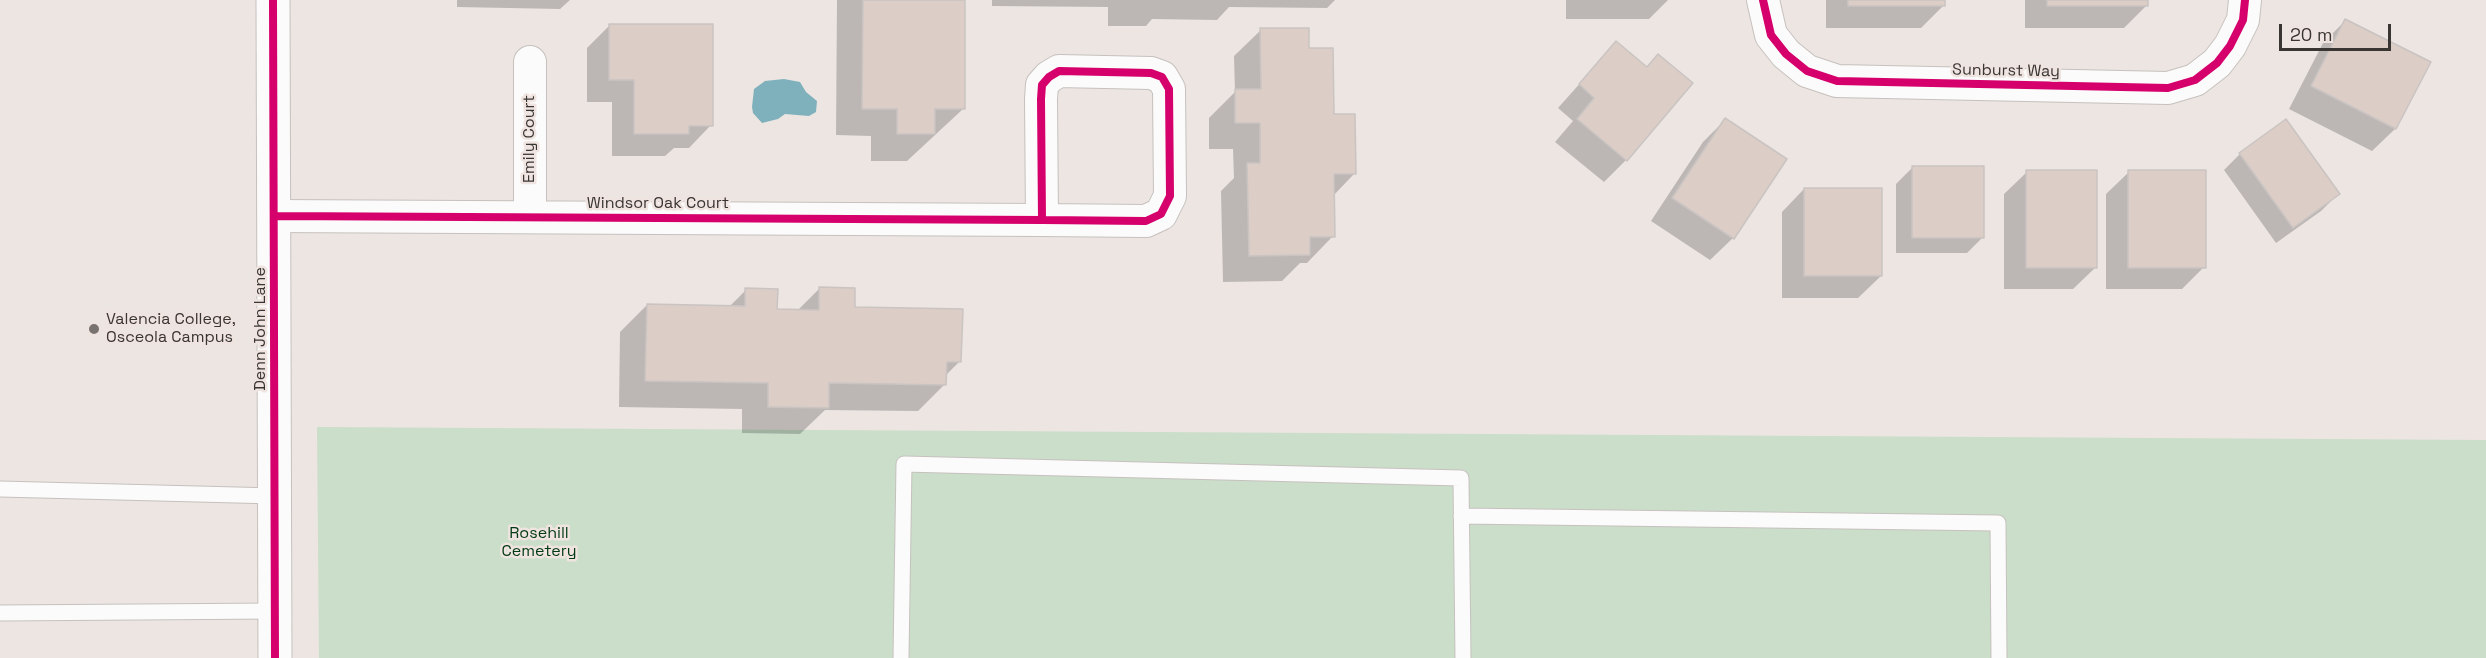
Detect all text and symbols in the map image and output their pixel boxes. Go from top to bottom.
scale bar [2282,12,2394,50]
text: 20 m [2290,23,2333,46]
street label: Sunburst Way [1952,60,2060,82]
street label: Emily Court [520,95,540,183]
street label: Windsor Oak Court [587,194,729,214]
street label: Denn John Lane [251,267,271,391]
place label: Valencia College, Osceola Campus [106,310,236,348]
marker: Valencia College, Osceola Campus [87,322,101,336]
park label: Rosehill Cemetery [501,524,577,562]

